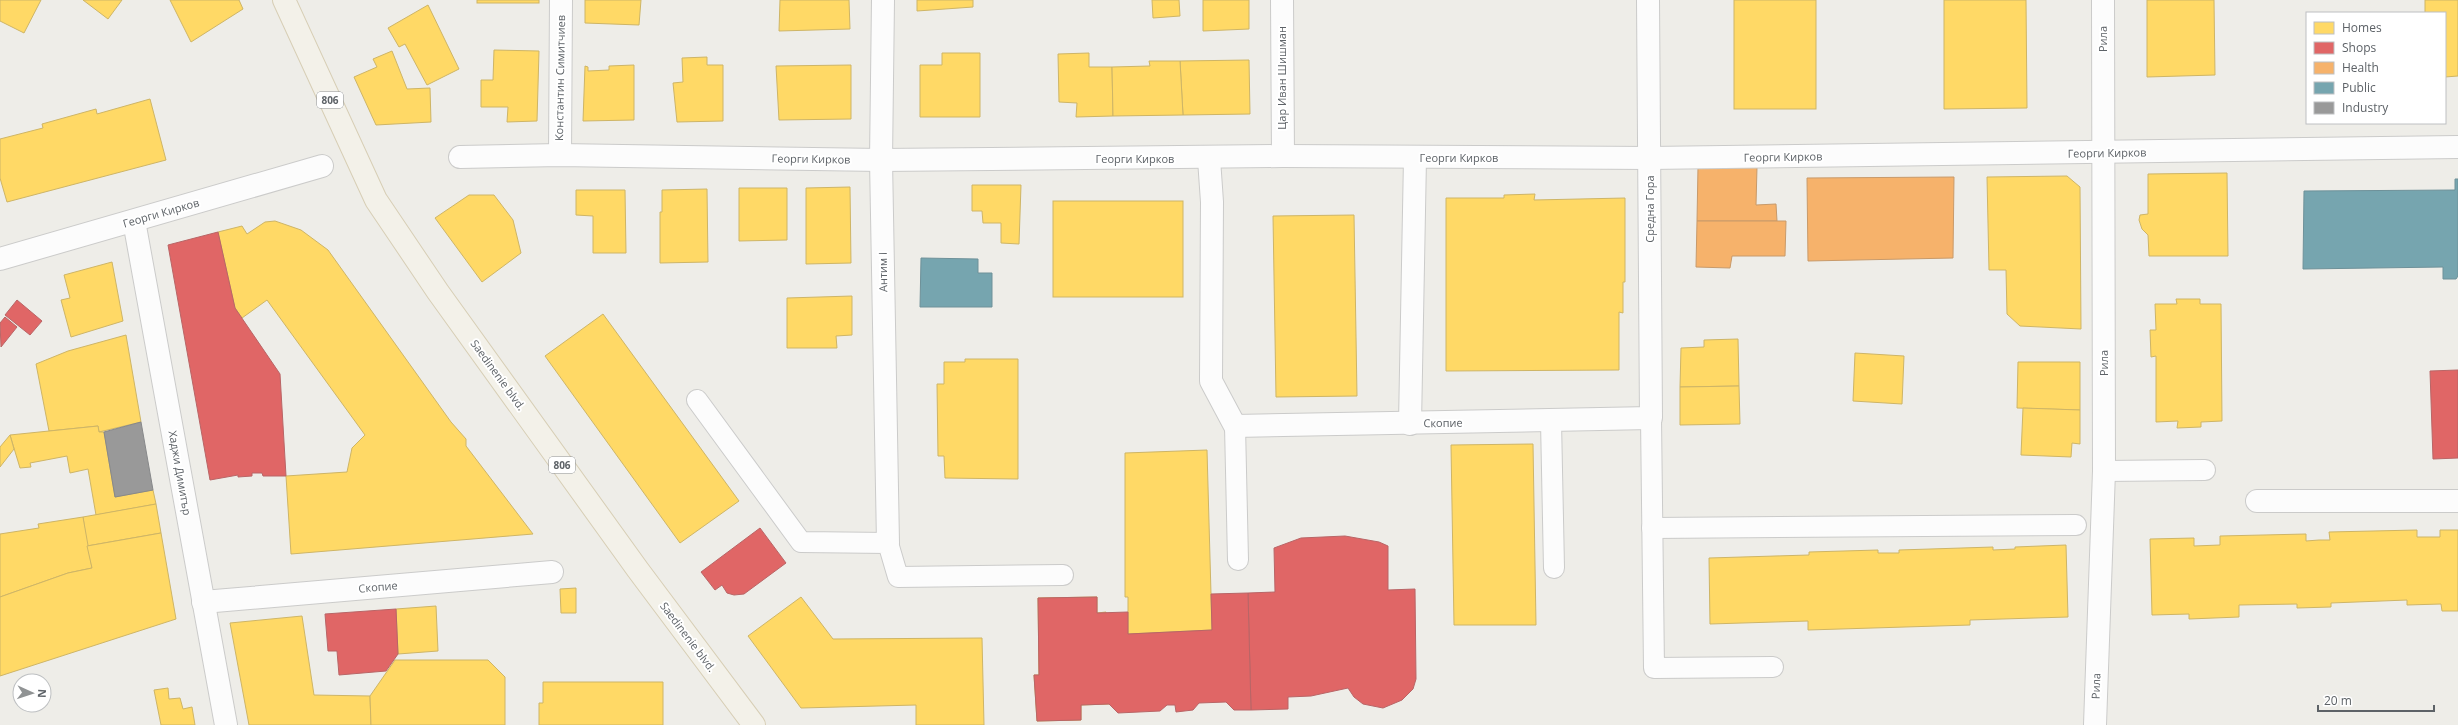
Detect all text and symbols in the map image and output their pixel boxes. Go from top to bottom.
legend [2306,12,2446,124]
street label: Константин Симитчиев [551,15,568,141]
text: Homes [2342,19,2382,36]
street label: Цар Иван Шишман [1274,26,1289,130]
street label: Рила [2095,26,2110,52]
text: Shops [2342,39,2377,56]
text: Health [2342,59,2379,76]
text: Public [2342,79,2376,96]
road number: 806 [317,92,343,108]
text: Industry [2342,99,2389,116]
street label: Георги Кирков [2067,144,2147,161]
street label: Георги Кирков [1743,148,1823,165]
street label: Георги Кирков [771,150,851,167]
street label: Георги Кирков [1420,150,1498,165]
street label: Георги Кирков [1096,151,1174,166]
street label: Средна Гора [1642,175,1657,243]
street label: Георги Кирков [121,194,201,231]
street label: Антим I [875,252,890,292]
street label: Saedinenie blvd. [468,336,529,413]
street label: Рила [2096,350,2111,376]
street label: Скопие [1423,415,1463,430]
street label: Хаджи Димитър [166,429,195,517]
road number: 806 [549,457,575,473]
street label: Скопие [358,577,398,596]
street label: Saedinenie blvd. [657,599,720,675]
north arrow [12,673,52,713]
street label: Рила [2088,673,2103,699]
scale bar [2318,687,2434,713]
text: N [35,689,50,698]
text: 20 m [2324,692,2352,709]

